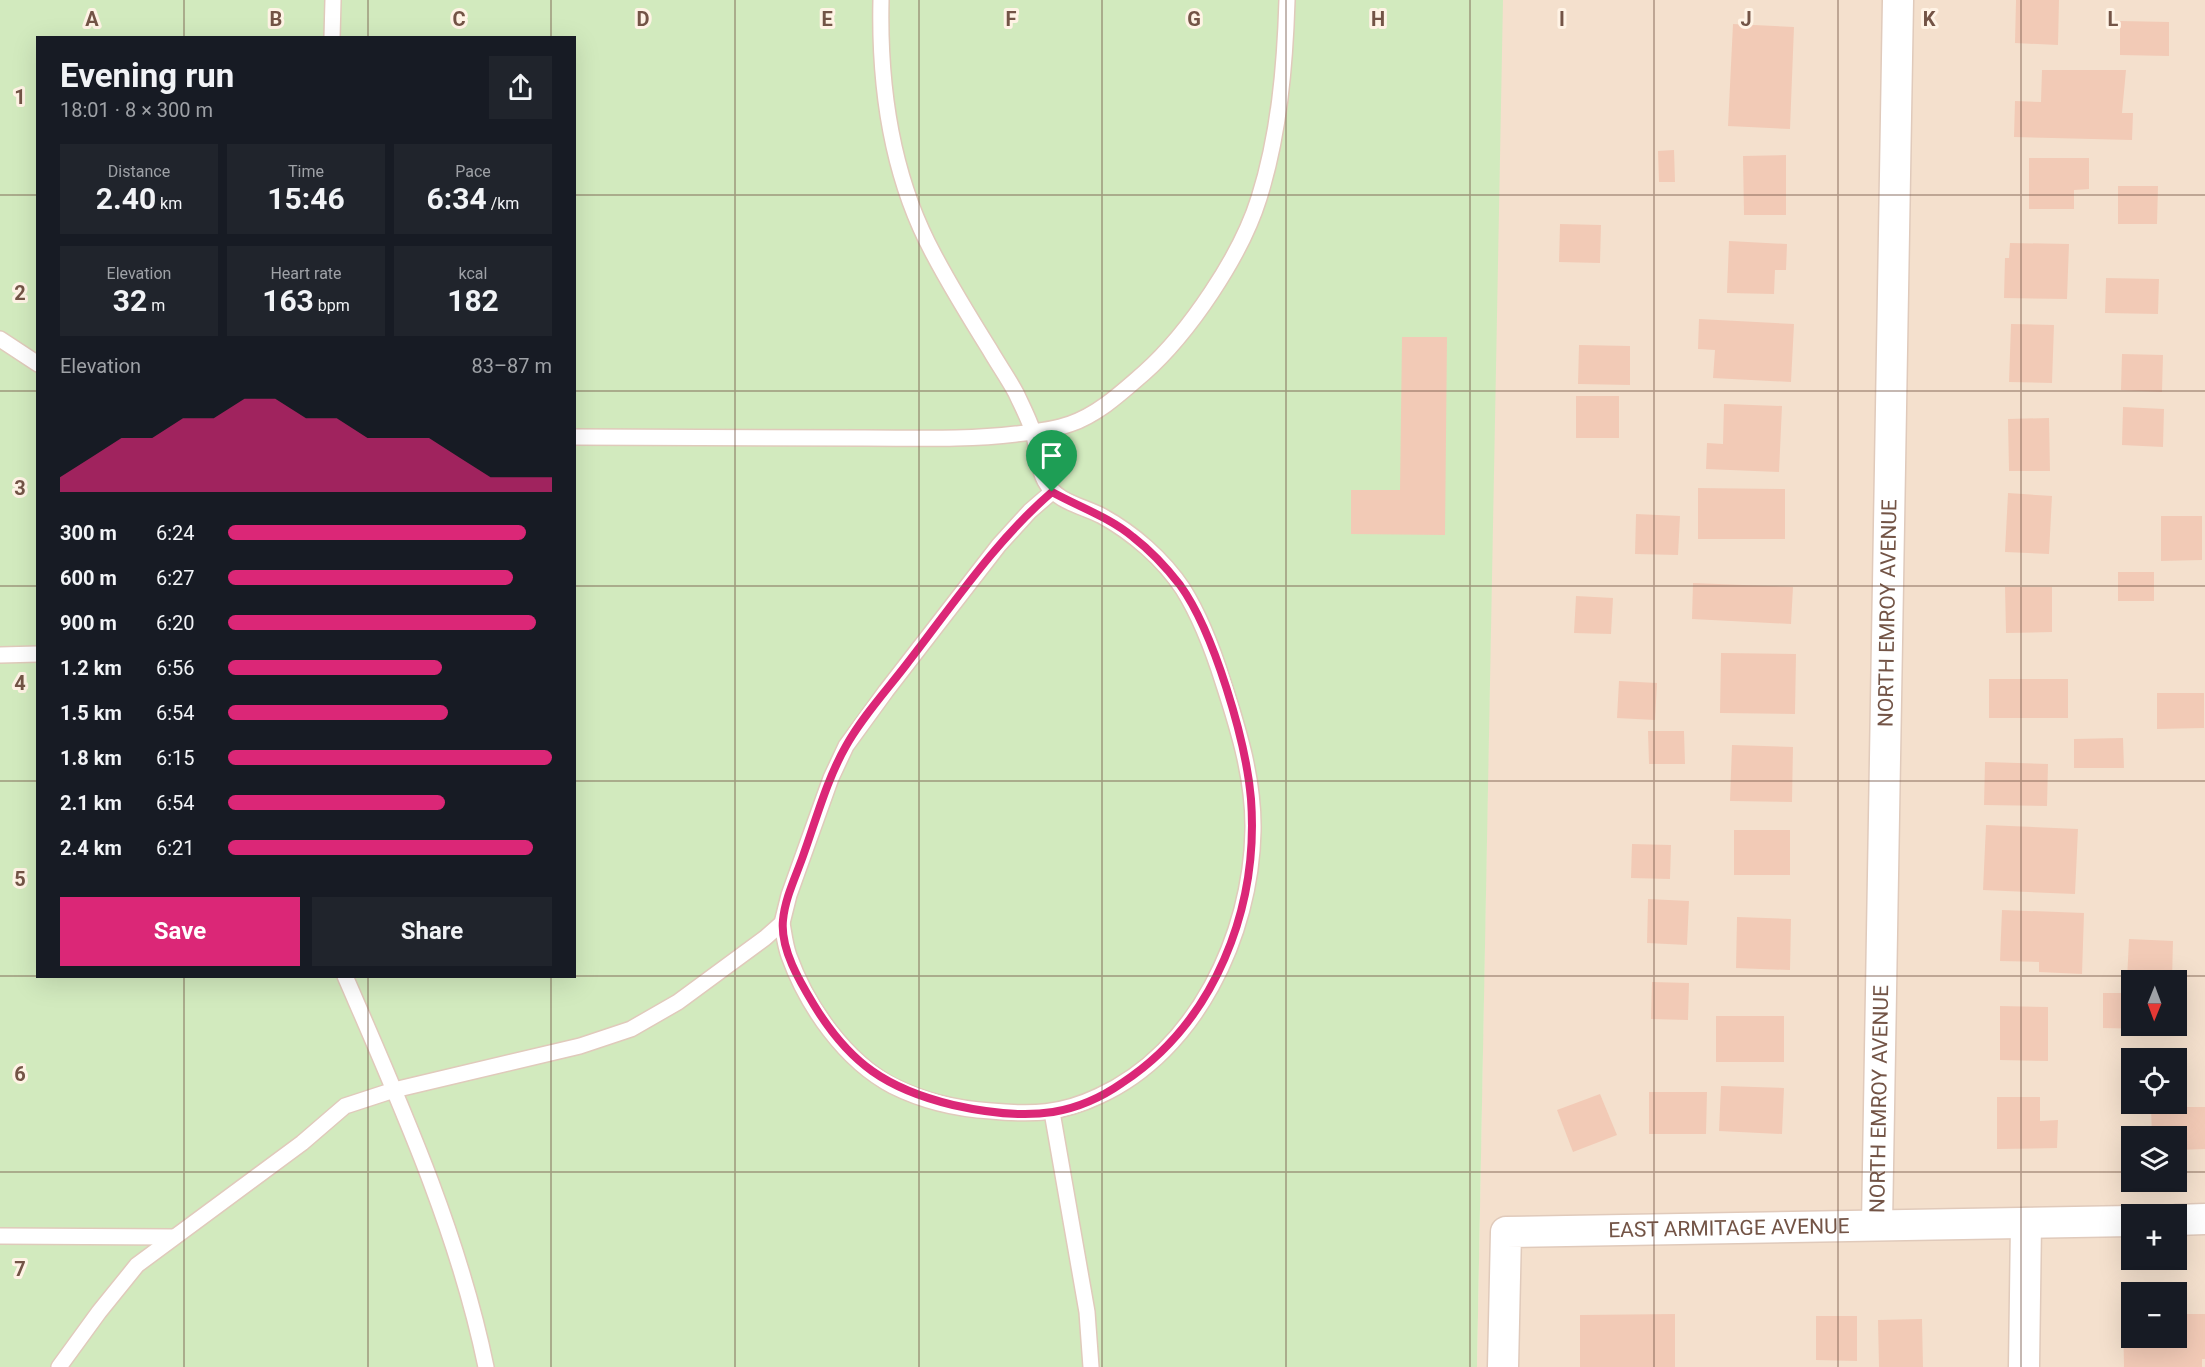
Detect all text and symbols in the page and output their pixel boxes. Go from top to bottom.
text: A [85,7,99,31]
text: B [270,7,282,31]
text: C [452,7,466,31]
text: D [637,7,650,31]
text: E [821,7,833,31]
text: F [1006,7,1017,31]
text: G [1187,7,1201,31]
text: H [1371,7,1385,31]
text: I [1559,7,1565,31]
text: J [1740,7,1752,31]
text: K [1923,7,1936,31]
text: L [2108,7,2119,31]
text: Evening run [60,56,234,95]
button: share [489,56,552,119]
text: 1 [14,85,26,109]
text: 18:01 · 8 × 300 m [60,98,213,122]
text: Distance [108,162,170,181]
text: Time [288,162,324,181]
text: Pace [455,162,491,181]
text: 2.40 [96,181,156,216]
text: 15:46 [267,181,345,216]
text: 6:34 [427,181,487,216]
text: km [156,194,182,213]
text: /km [487,194,519,213]
text: Elevation [107,264,171,283]
text: Heart rate [270,264,342,283]
text: kcal [459,264,487,283]
text: 2 [14,281,26,305]
text: 32 [113,283,147,318]
text: 163 [262,283,314,318]
text: 182 [447,283,499,318]
text: m [147,296,165,315]
text: bpm [314,296,350,315]
text: Elevation [60,354,141,378]
text: 83–87 m [471,354,552,378]
pin [1026,430,1077,492]
icon: arrive [1035,439,1068,472]
text: 3 [14,476,26,500]
street label: NORTH EMROY AVENUE [1874,499,1901,727]
text: 300 m [60,521,117,545]
text: 6:24 [156,521,195,545]
text: 600 m [60,566,117,590]
text: 6:27 [156,566,195,590]
text: 900 m [60,611,117,635]
text: 6:20 [156,611,195,635]
text: 1.2 km [60,656,122,680]
text: 6:56 [156,656,195,680]
text: 4 [14,671,26,695]
text: 1.5 km [60,701,122,725]
text: 6:54 [156,701,195,725]
text: 1.8 km [60,746,122,770]
text: 6:15 [156,746,195,770]
text: 2.1 km [60,791,122,815]
text: 6:54 [156,791,195,815]
text: 2.4 km [60,836,122,860]
text: 6:21 [156,836,195,860]
text: 5 [14,867,26,891]
button: Save [60,897,300,966]
button: Share [312,897,552,966]
north arrow [2121,970,2187,1036]
map controls [2121,970,2187,1348]
street label: NORTH EMROY AVENUE [1865,985,1893,1213]
button: locate [2121,1048,2187,1114]
text: 6 [14,1062,26,1086]
button: layers [2121,1126,2187,1192]
button: + [2121,1204,2187,1270]
street label: EAST ARMITAGE AVENUE [1608,1214,1850,1242]
text: 7 [14,1257,26,1281]
button: − [2121,1282,2187,1348]

